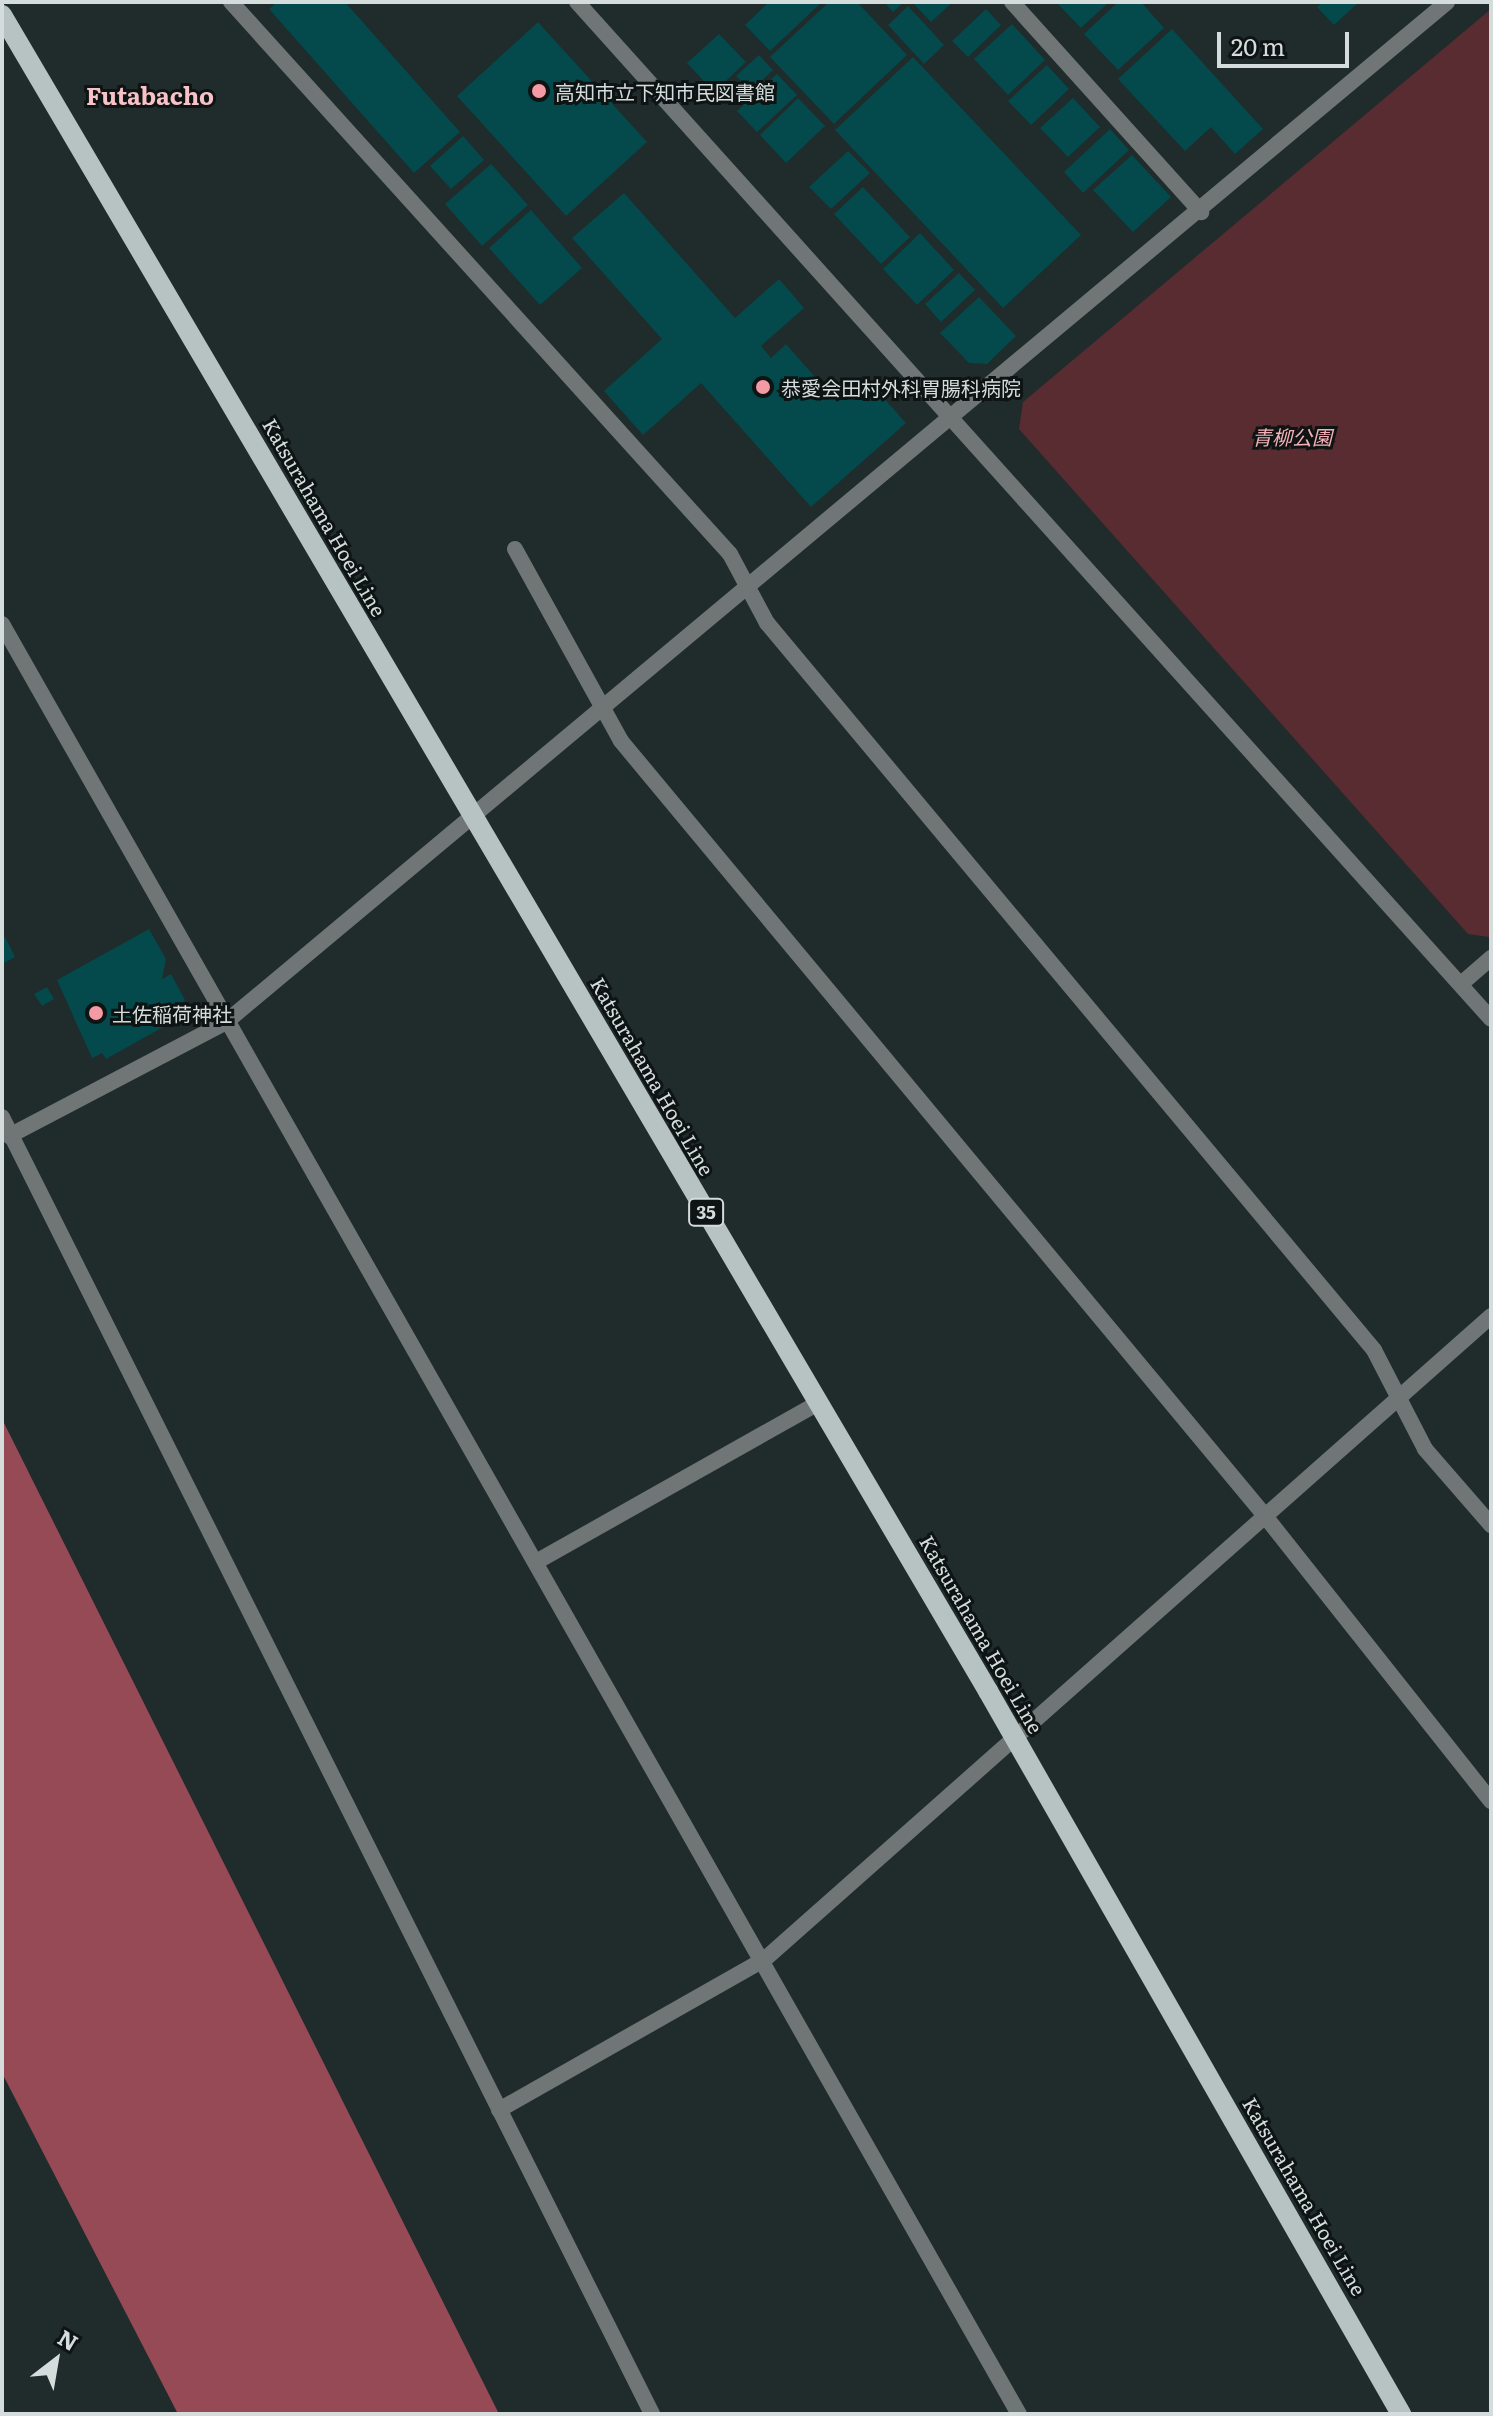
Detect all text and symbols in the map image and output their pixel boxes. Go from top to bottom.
scale bar [1221,16,1353,66]
text: 20 m [1231,28,1285,63]
place label: 高知市立下知市民図書館 [555,79,775,103]
district label: Futabacho [86,81,214,109]
marker: 高知市立下知市民図書館 [530,82,548,100]
place label: 恭愛会田村外科胃腸科病院 [781,375,1021,399]
marker: 恭愛会田村外科胃腸科病院 [752,376,774,398]
street label: Katsurahama Hoei Line [258,414,392,620]
park label: 青柳公園 [1252,424,1332,448]
street label: Katsurahama Hoei Line [586,973,720,1179]
place label: 土佐稲荷神社 [112,1001,232,1025]
marker: 土佐稲荷神社 [87,1004,105,1022]
road number: 35 [688,1198,724,1226]
street label: Katsurahama Hoei Line [915,1531,1049,1737]
street label: Katsurahama Hoei Line [1238,2093,1372,2299]
north arrow [16,2320,96,2400]
text: N [52,2320,85,2358]

